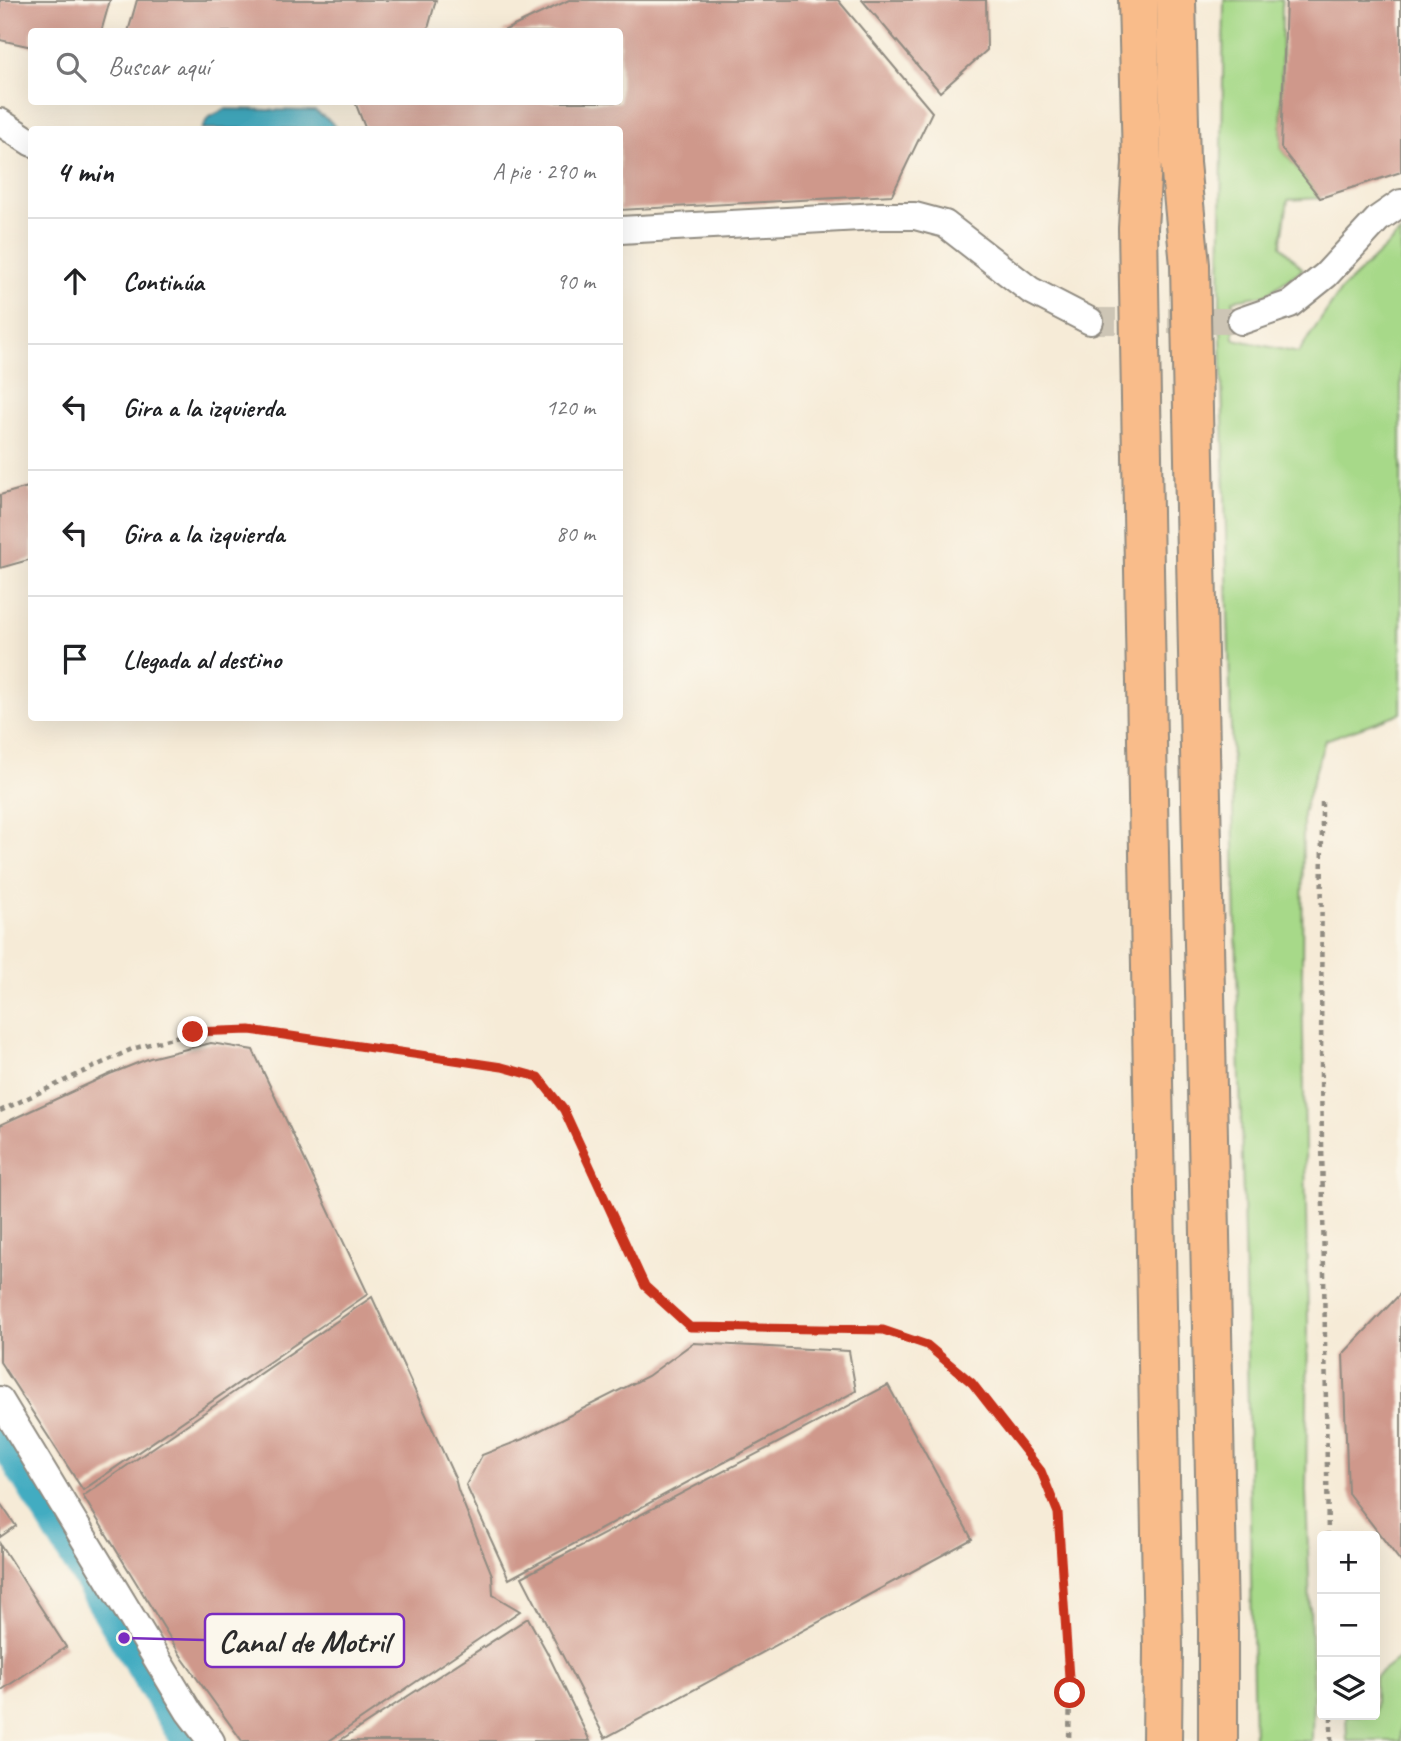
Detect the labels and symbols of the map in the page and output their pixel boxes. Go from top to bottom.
route end [177,1016,208,1047]
callout: Canal de Motril [205,1614,404,1667]
text: Canal de Motril [218,1621,396,1662]
route start [1054,1677,1085,1708]

